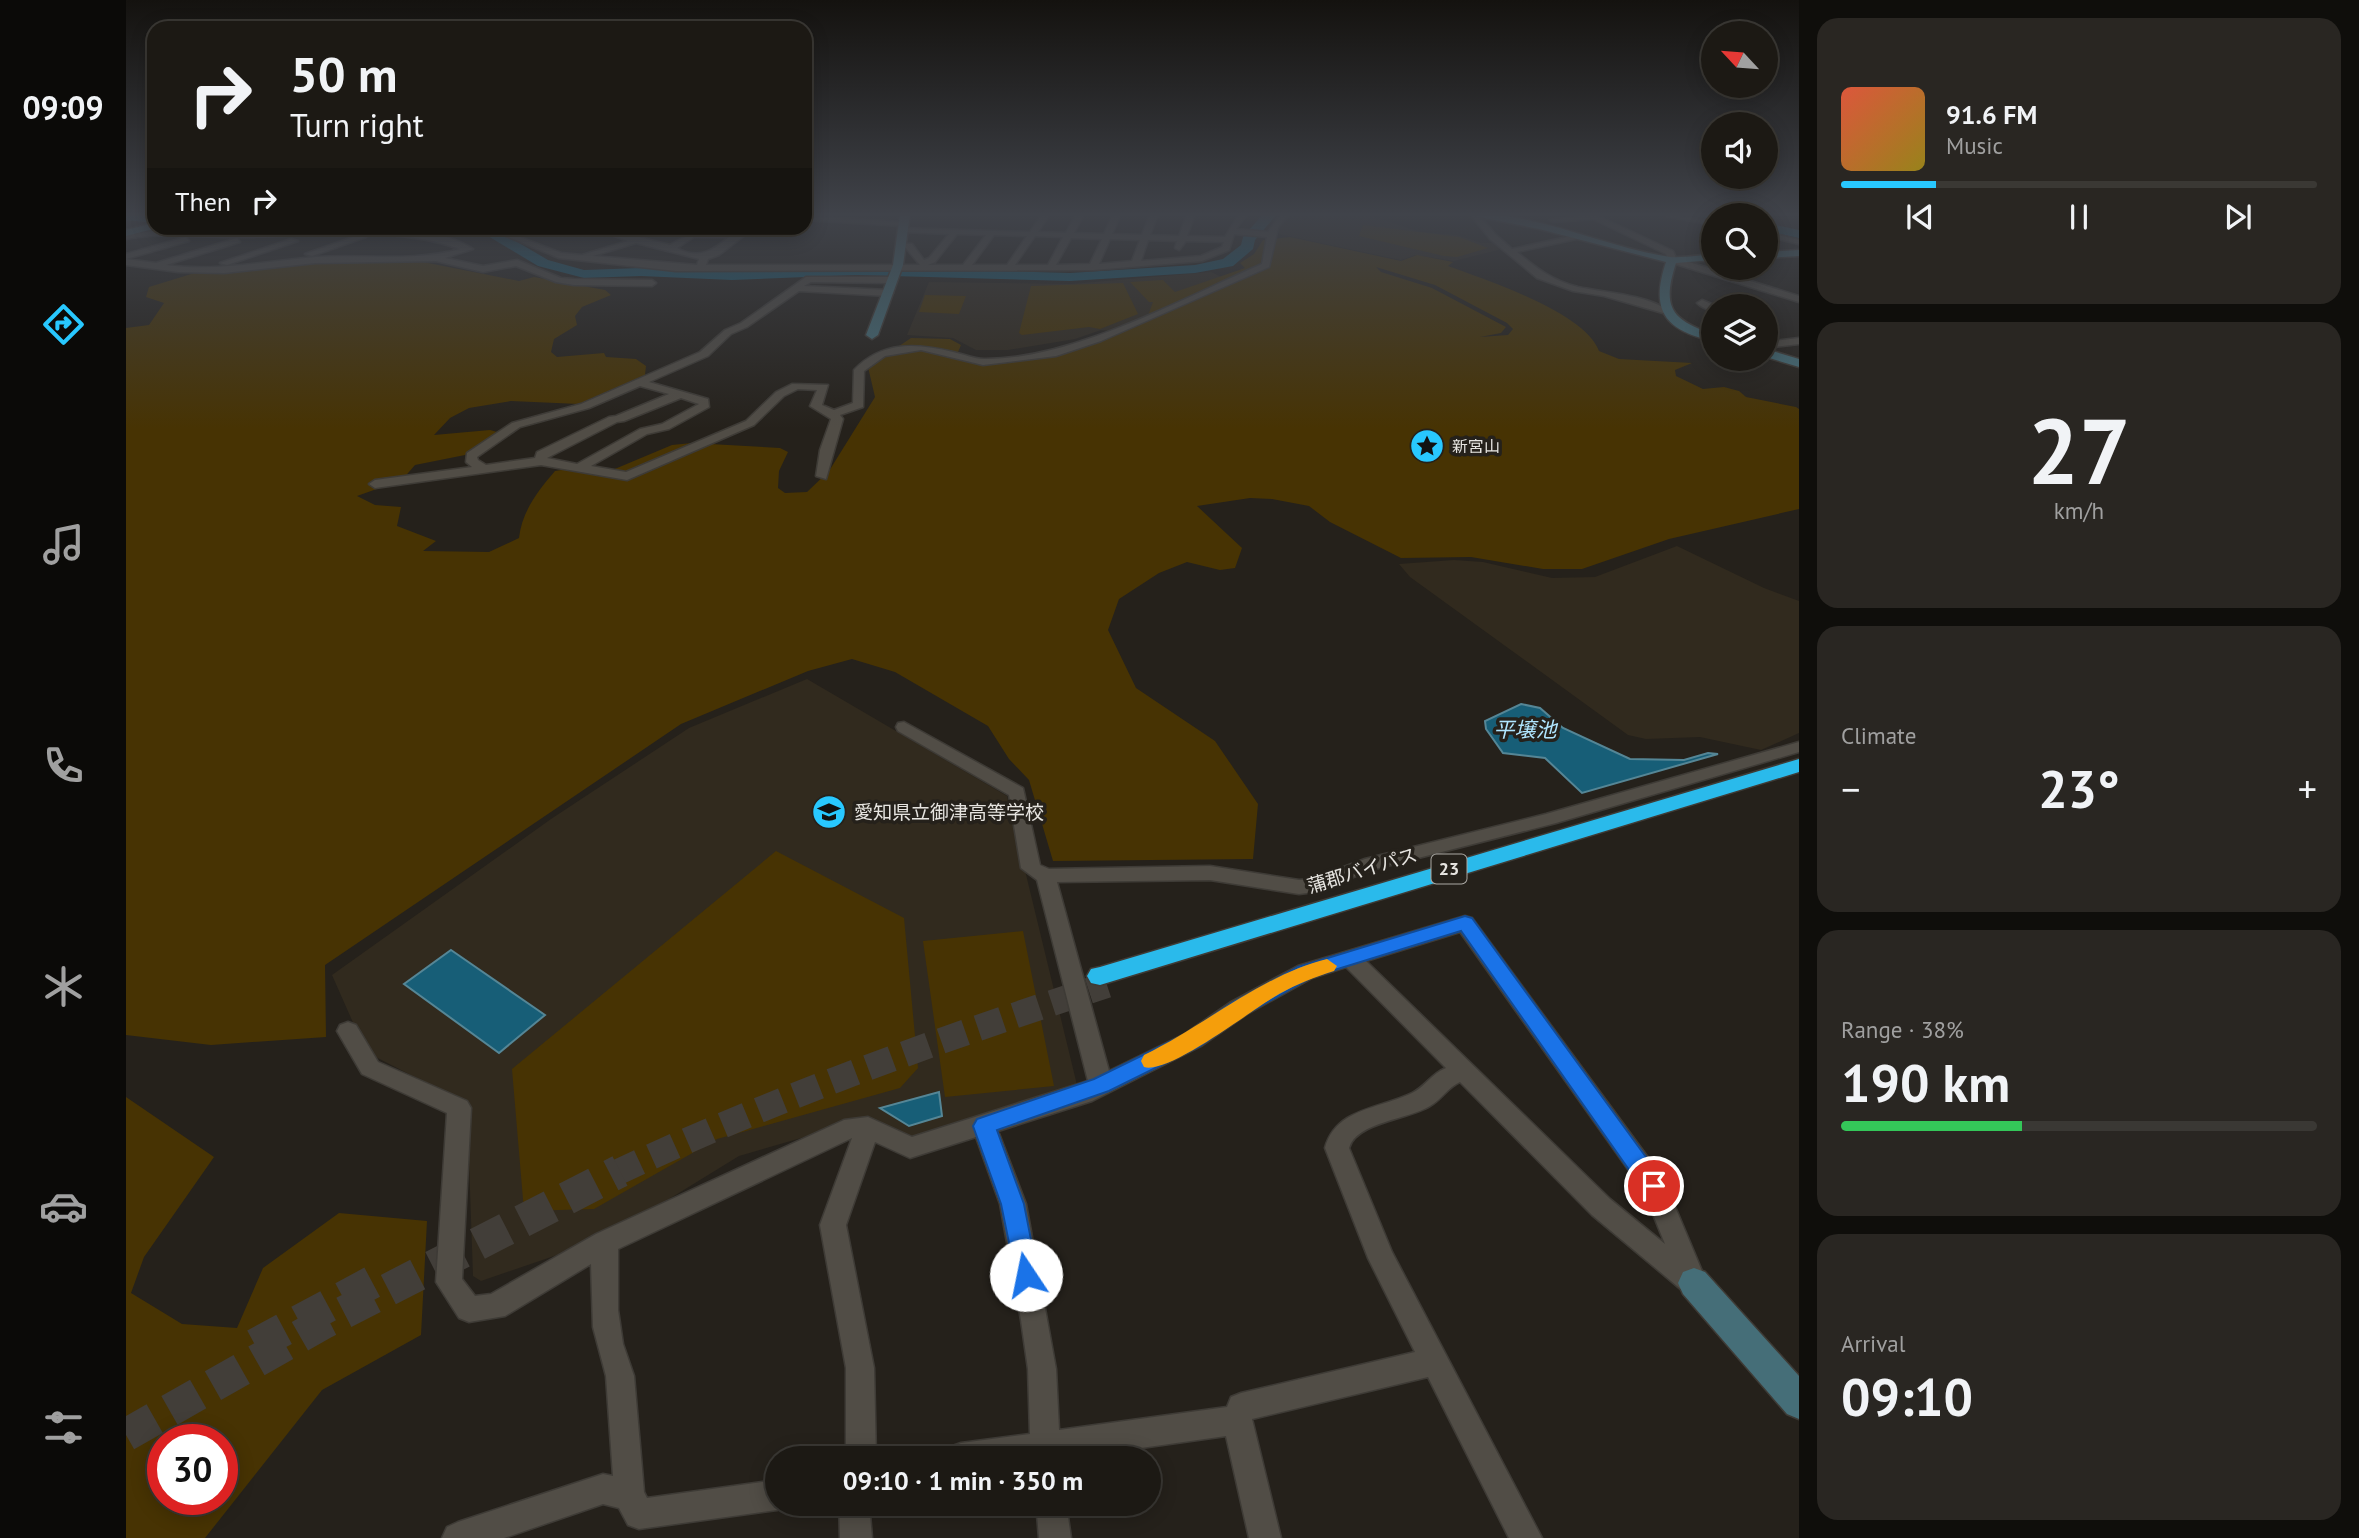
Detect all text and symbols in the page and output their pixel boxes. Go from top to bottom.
north arrow [1701,21,1778,98]
map controls [1701,21,1778,371]
text: 50 m [290,42,397,106]
icon: right [175,49,266,140]
text: 09:09 [22,86,104,128]
text: 91.6 FM [1946,98,2037,131]
text: Turn right [290,104,424,146]
button: sound [1701,112,1778,189]
text: Music [1946,131,2003,160]
icon: right [245,182,283,220]
text: Then [175,185,231,218]
icon: previous [1901,198,1939,236]
icon: pause [2060,198,2098,236]
icon: next [2219,198,2257,236]
button: search [1701,203,1778,280]
button: layers [1701,294,1778,371]
icon: directions [39,300,88,349]
text: 27 [2027,391,2131,509]
place icon: 新宮山 [1408,427,1446,465]
place label: 新宮山 [1452,436,1500,456]
text: km/h [2054,496,2104,525]
icon: music [39,520,88,569]
water label: 平壌池 [1494,716,1558,743]
text: Climate [1841,721,1916,750]
icon: phone [39,741,88,790]
text: 23° [2038,755,2120,822]
text: − [1841,764,1860,813]
text: + [2298,764,2317,813]
school or university icon: 愛知県立御津高等学校 [810,793,848,831]
place label: 愛知県立御津高等学校 [854,800,1044,824]
street label: 蒲郡バイパス [1304,842,1420,898]
road number: 23 [1432,854,1466,884]
icon: climate [39,962,88,1011]
text: Range · 38% [1841,1015,1964,1044]
text: 190 km [1841,1049,2010,1116]
pin [1624,1156,1684,1216]
icon: arrive [1635,1167,1673,1205]
icon: car [39,1182,88,1231]
position arrow [989,1238,1063,1312]
text: Arrival [1841,1329,1905,1358]
text: 09:10 [1841,1363,1973,1430]
icon: filters [39,1403,88,1452]
speed limit sign: 30 [147,1424,238,1515]
text: 09:10 · 1 min · 350 m [843,1464,1083,1497]

